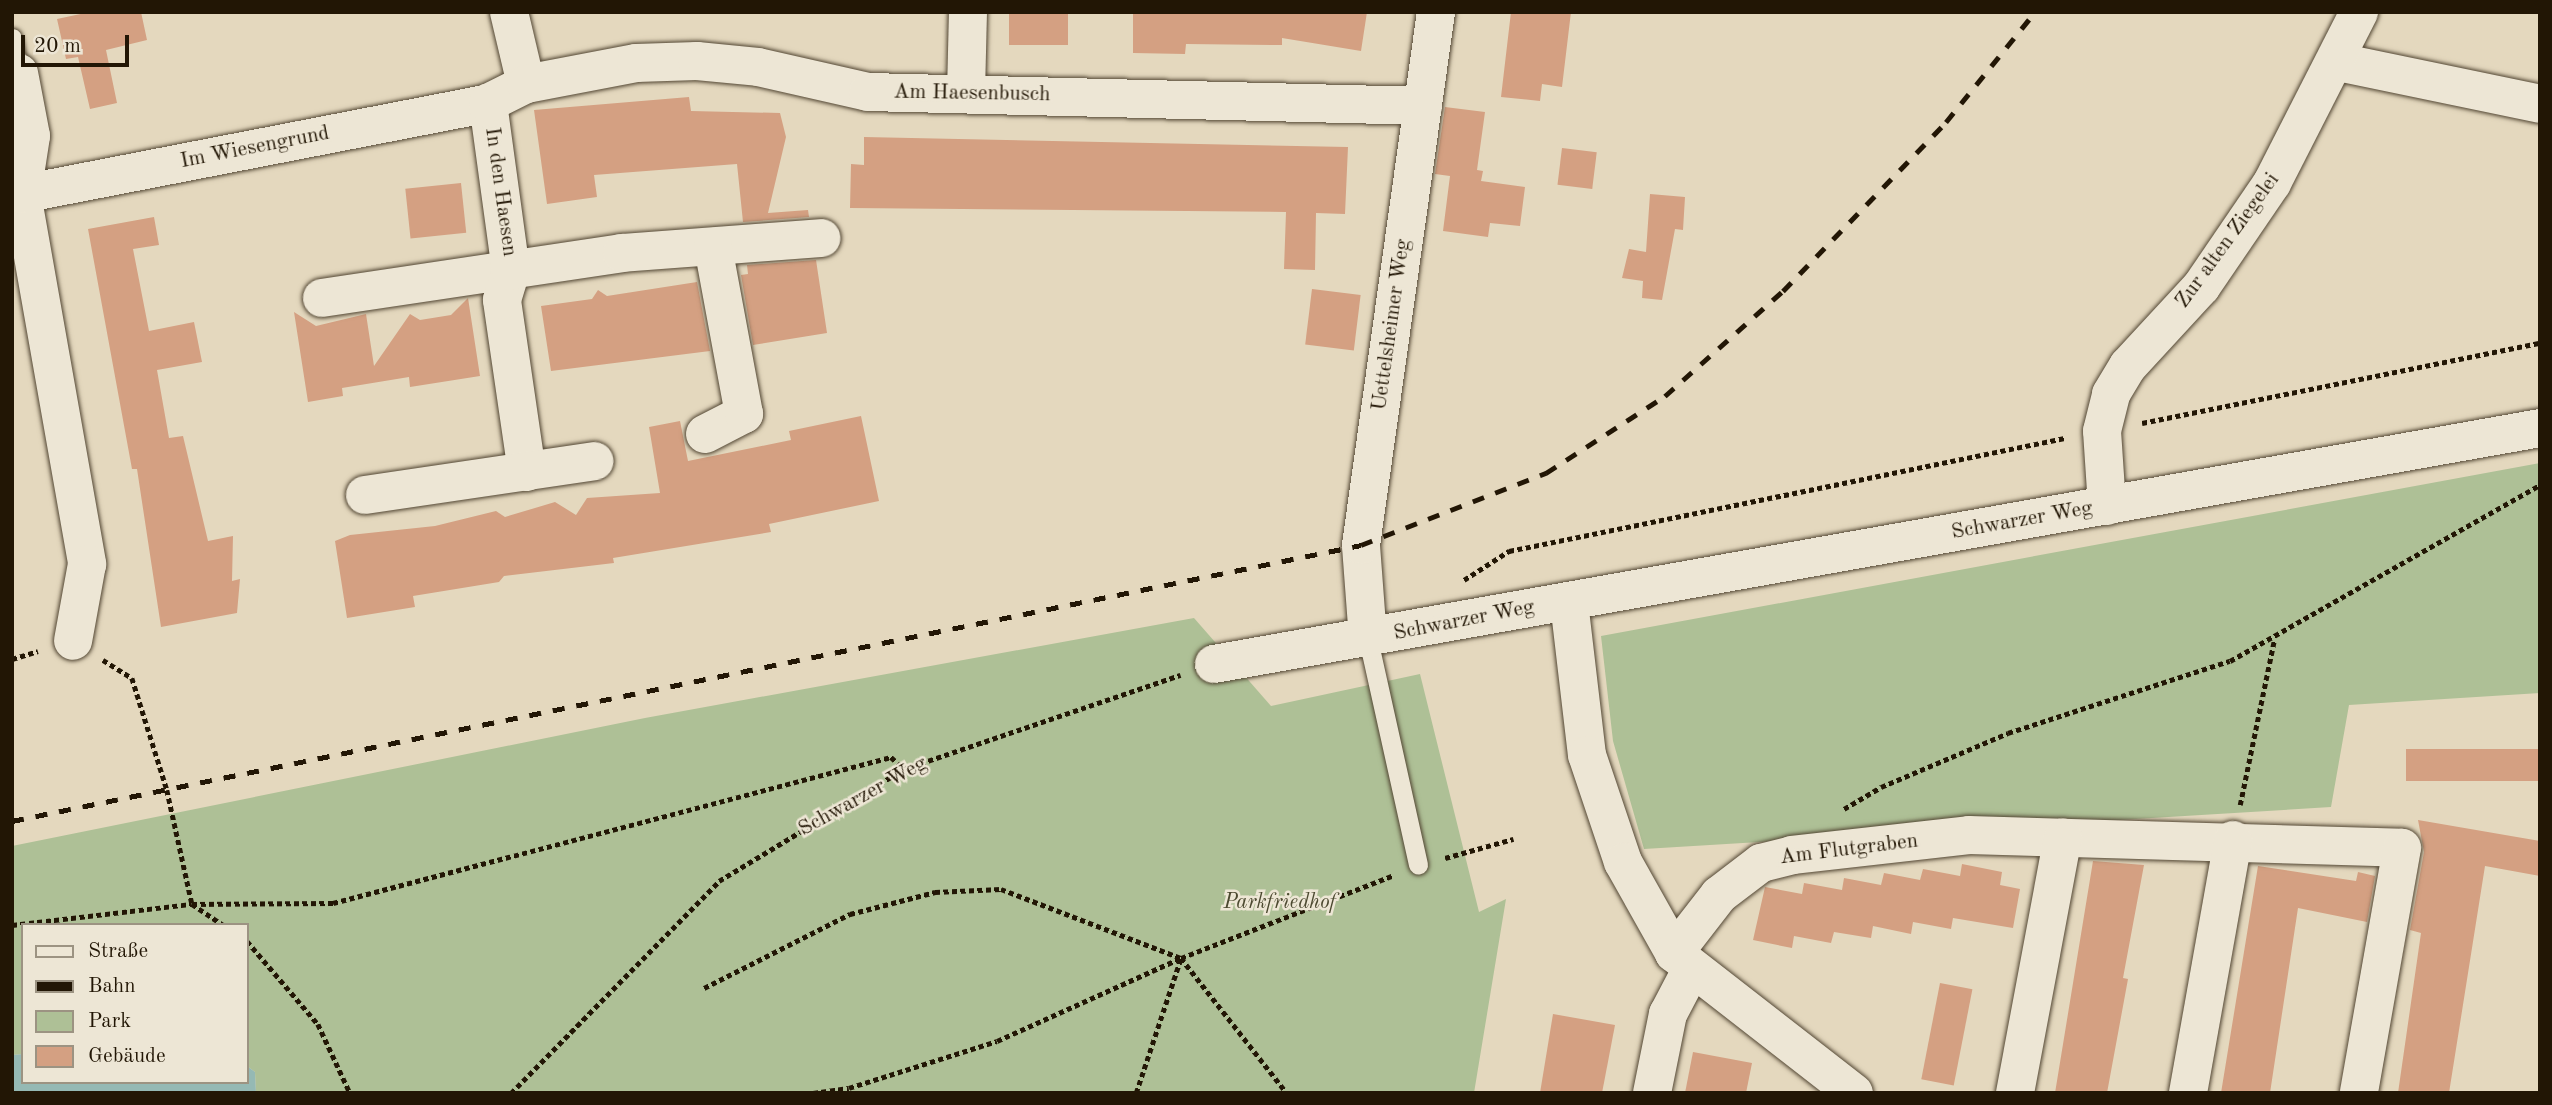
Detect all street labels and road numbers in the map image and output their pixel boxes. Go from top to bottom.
street label: Am Haesenbusch [893,80,1051,108]
street label: Im Wiesengrund [178,121,332,175]
street label: In den Haesen [478,126,522,258]
street label: Zur alten Ziegelei [2171,169,2285,313]
street label: Uettelsheimer Weg [1367,238,1417,412]
street label: Schwarzer Weg [1949,496,2095,546]
street label: Schwarzer Weg [1391,595,1537,647]
street label: Schwarzer Weg [794,751,932,843]
street label: Am Flutgraben [1778,829,1920,871]

